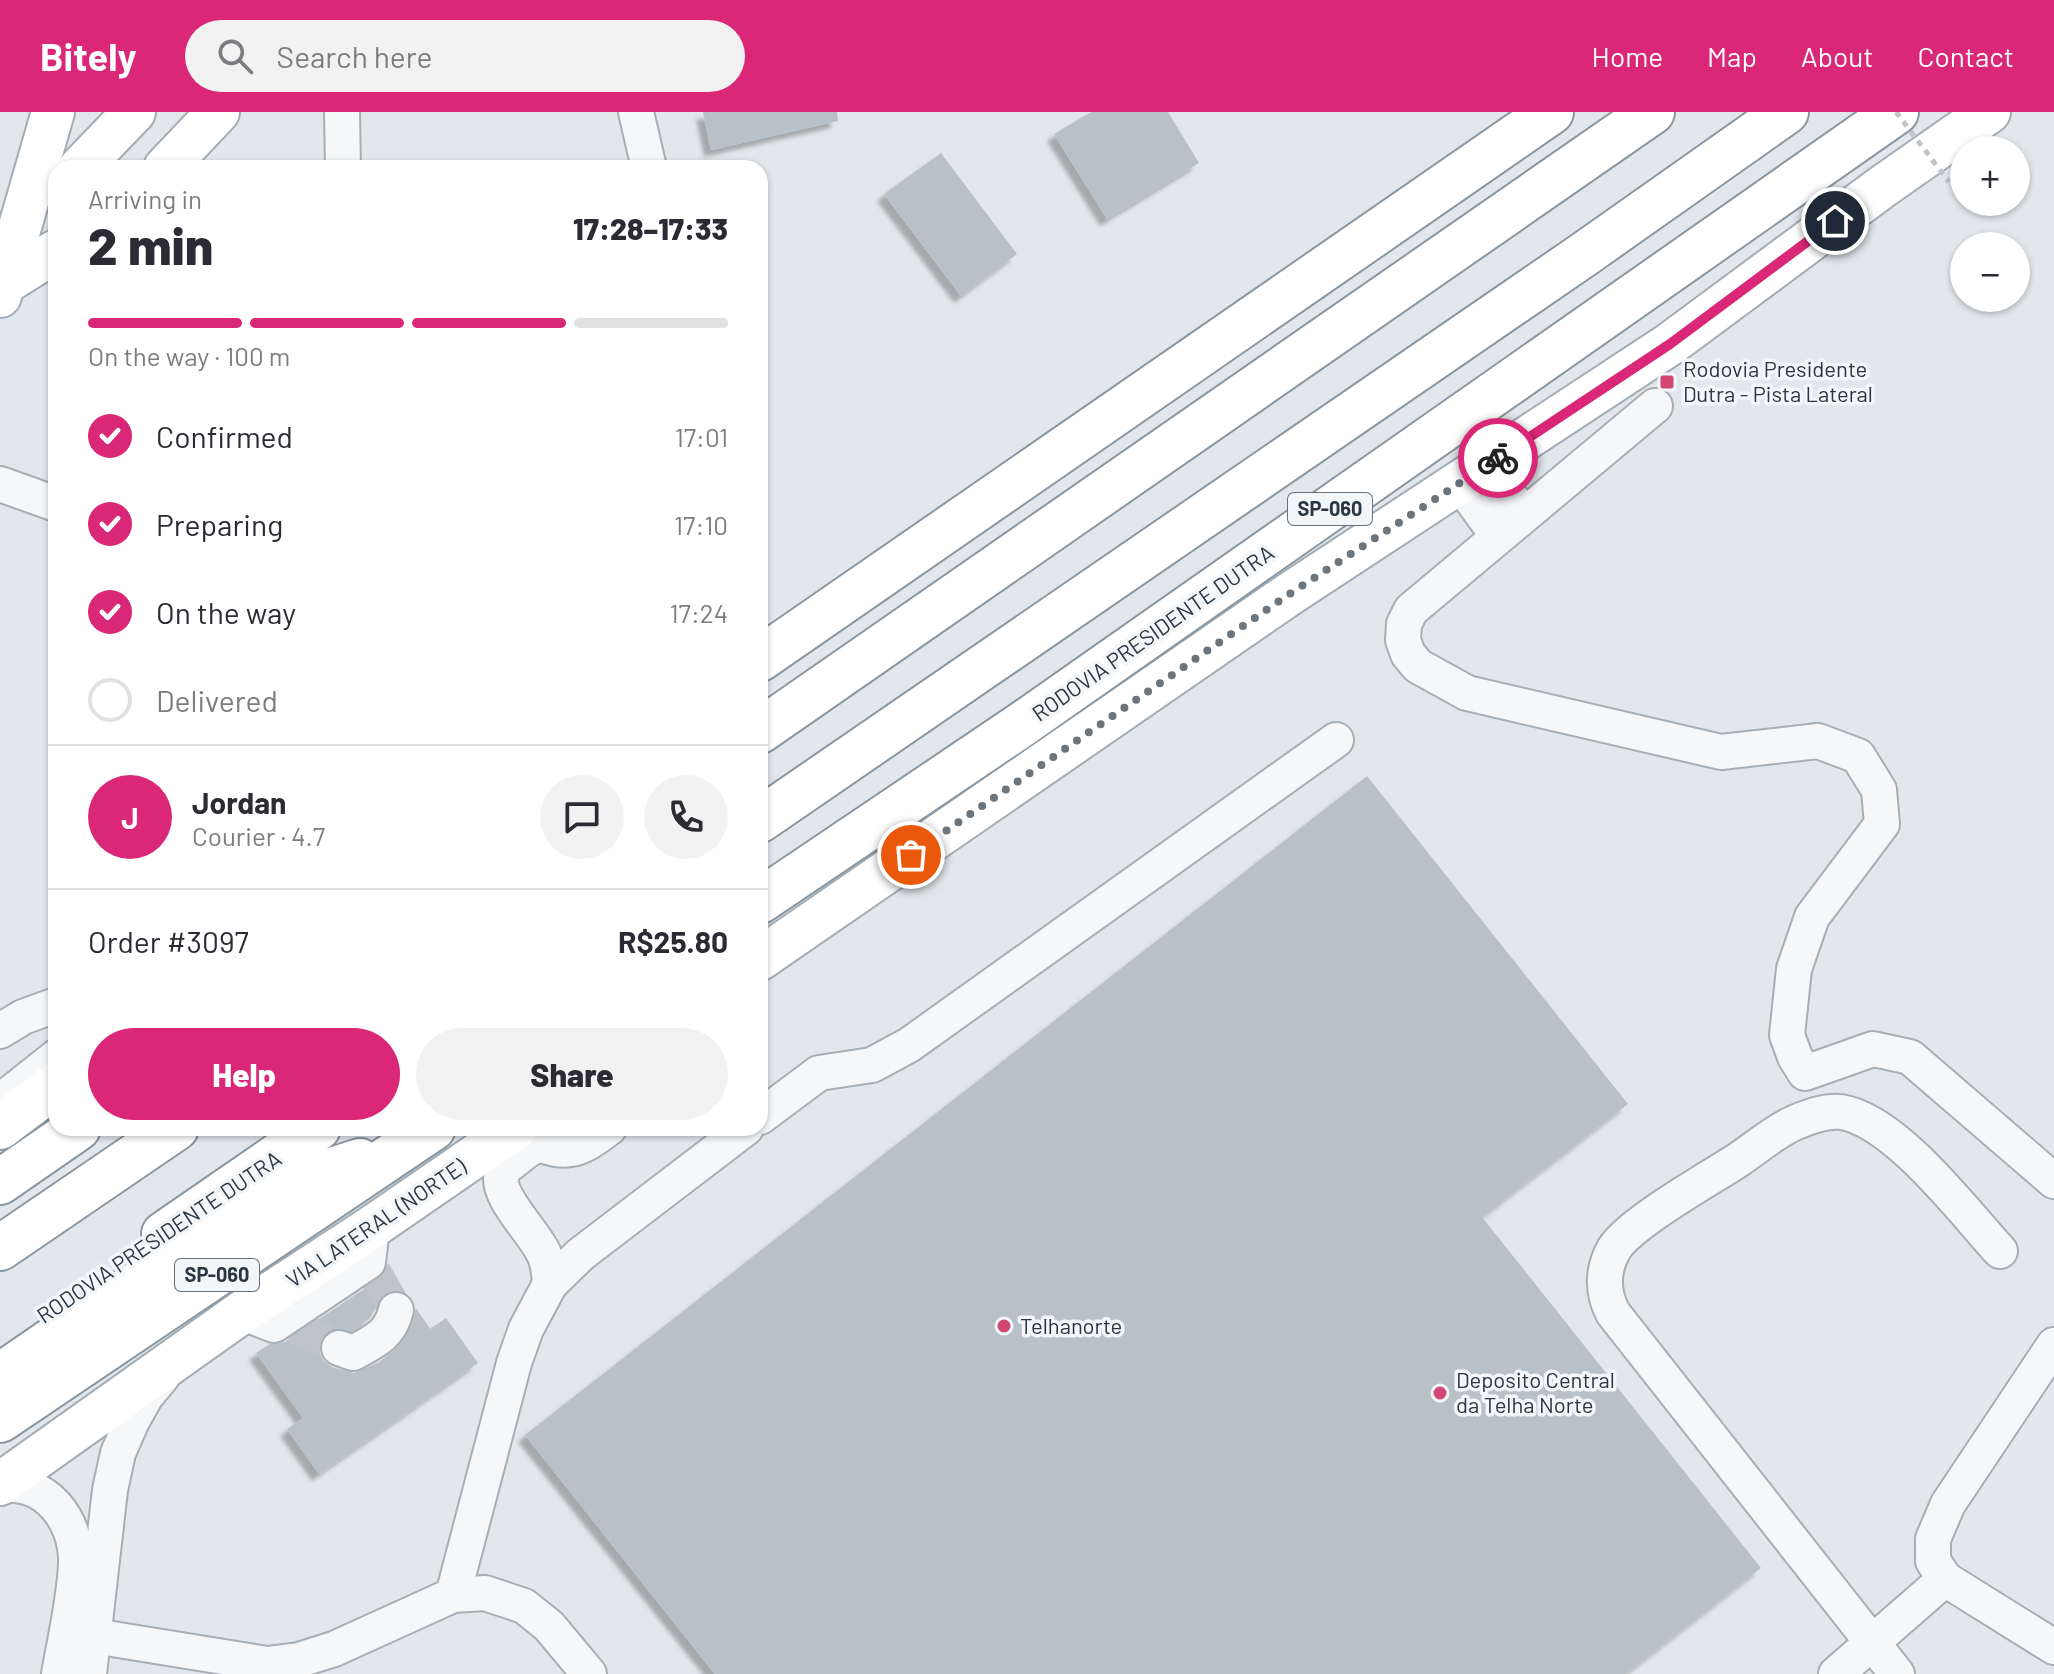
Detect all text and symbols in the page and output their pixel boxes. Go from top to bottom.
search box [185,20,745,92]
text: Bitely [40,33,137,79]
icon: search [213,34,257,78]
text: Search here [277,38,433,74]
text: Home [1592,39,1663,73]
text: Map [1707,39,1757,73]
text: About [1801,39,1873,73]
text: Contact [1917,39,2014,73]
map controls [1950,136,2030,312]
button: + [1950,136,2030,216]
text: Arriving in [88,183,202,214]
pin [1801,187,1869,255]
icon: home [1813,199,1857,243]
text: 17:28–17:33 [573,210,728,246]
text: 2 min [88,213,213,275]
button: − [1950,232,2030,312]
text: On the way · 100 m [88,340,290,371]
place label: Rodovia Presidente Dutra - Pista Lateral [1683,355,1873,406]
marker: Rodovia Presidente Dutra - Pista Lateral [1658,373,1676,391]
icon: check [88,414,132,458]
text: Confirmed [156,418,293,454]
courier [1458,418,1538,498]
text: 17:01 [675,421,728,452]
icon: bike [1476,436,1520,480]
road number: SP-060 [1288,493,1372,525]
icon: check [88,502,132,546]
text: Preparing [156,506,283,542]
text: 17:10 [674,509,728,540]
street label: RODOVIA PRESIDENTE DUTRA [1027,539,1278,726]
icon: check [88,590,132,634]
text: On the way [156,594,296,630]
text: 17:24 [670,597,728,628]
text: Delivered [156,682,278,718]
button: chat [540,775,624,859]
button: phone [644,775,728,859]
text: Jordan [192,784,287,820]
text: J [121,799,139,835]
text: Courier · 4.7 [192,820,325,851]
pin [877,821,945,889]
icon: bag [889,833,933,877]
text: Order #3097 [88,923,249,959]
text: R$25.80 [618,923,728,959]
button: Help [88,1028,400,1120]
button: Share [416,1028,728,1120]
street label: RODOVIA PRESIDENTE DUTRA [31,1145,286,1328]
street label: VIA LATERAL (NORTE) [281,1152,471,1292]
road number: SP-060 [175,1259,259,1291]
place label: Telhanorte [1020,1312,1122,1338]
marker: Telhanorte [995,1317,1013,1335]
place label: Deposito Central da Telha Norte [1456,1366,1615,1417]
marker: Deposito Central da Telha Norte [1431,1384,1449,1402]

